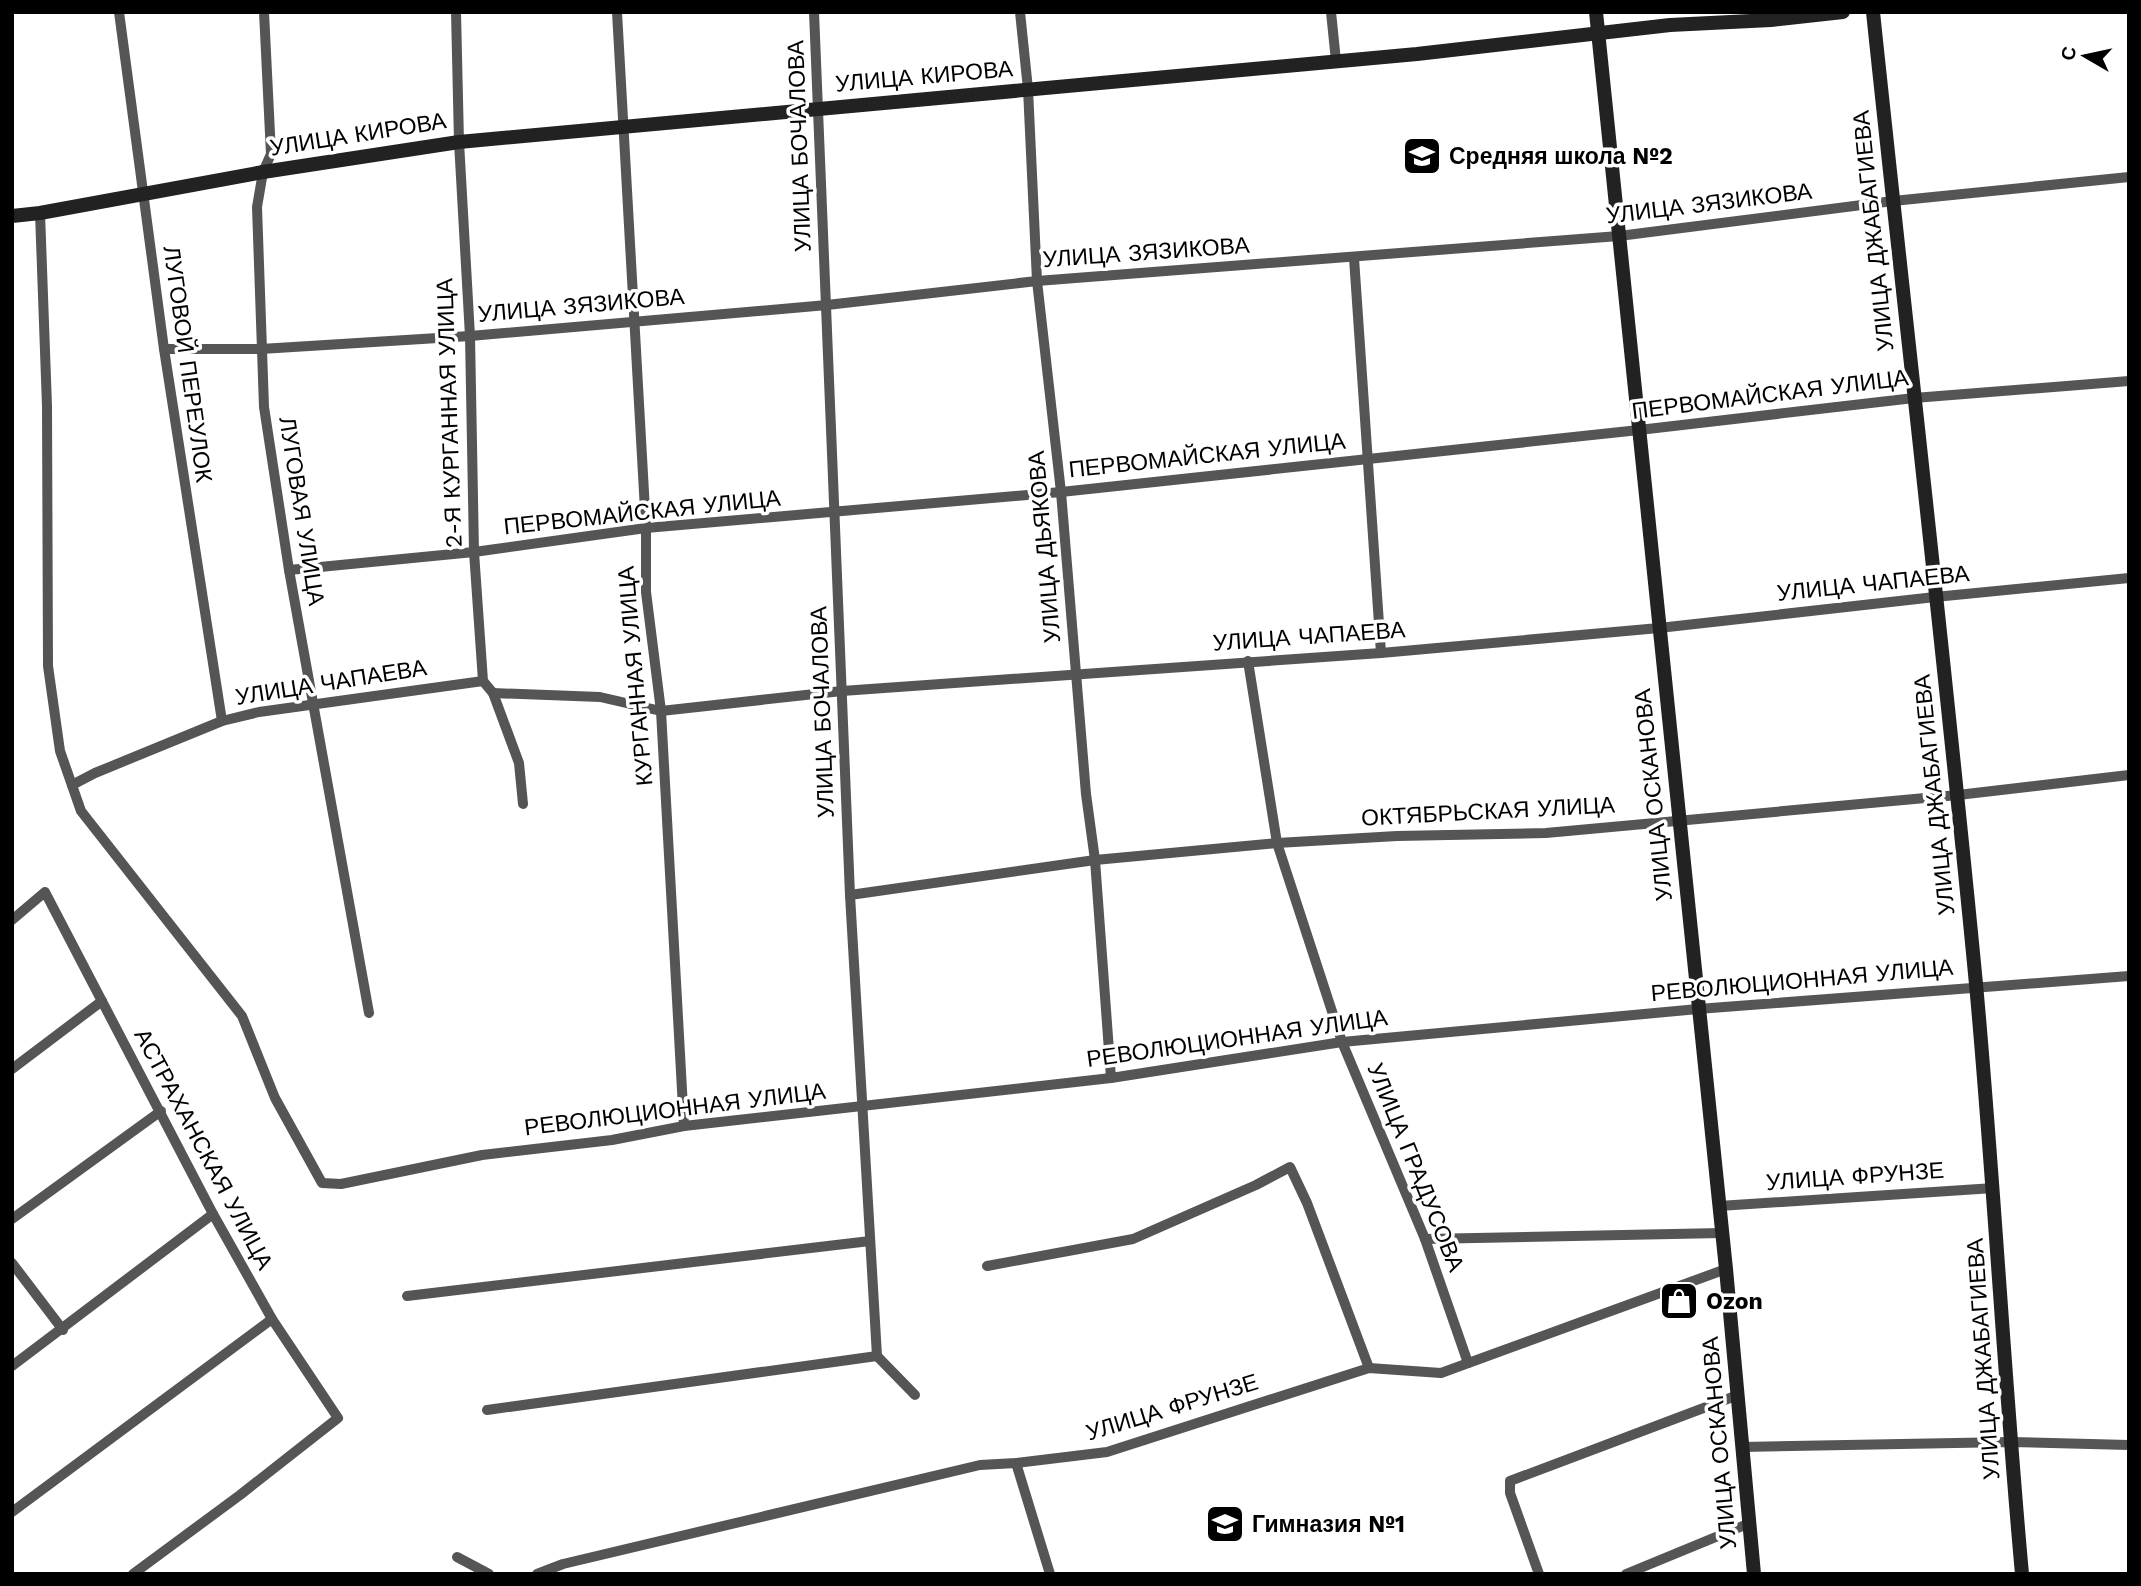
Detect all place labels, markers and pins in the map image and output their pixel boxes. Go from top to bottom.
school or university icon: Средняя школа №2 [1401,135,1443,177]
place label: Средняя школа №2 [1449,143,1673,170]
shop icon: Ozon [1658,1280,1700,1322]
place label: Ozon [1706,1288,1763,1315]
school or university icon: Гимназия №1 [1204,1503,1246,1545]
place label: Гимназия №1 [1252,1511,1405,1538]

